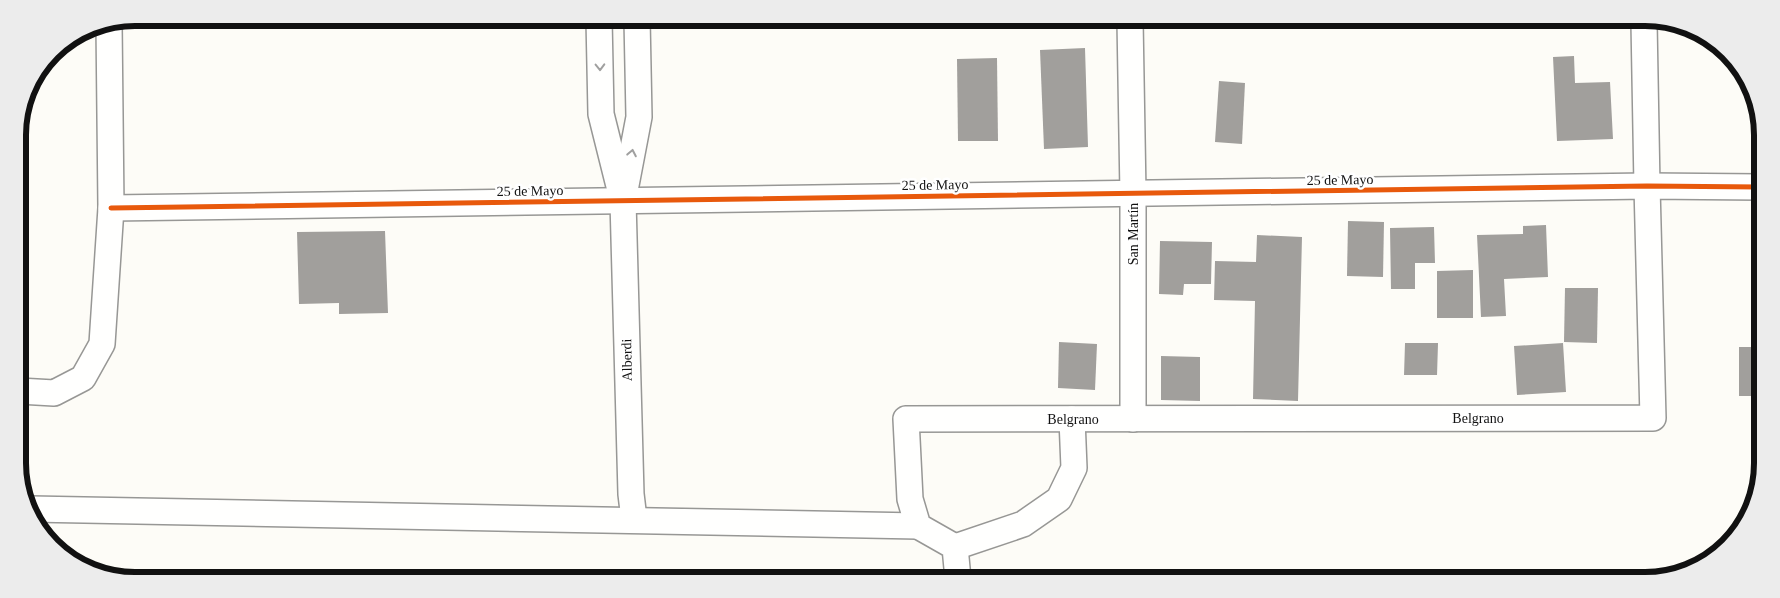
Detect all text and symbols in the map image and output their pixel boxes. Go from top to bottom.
one-way arrow [595,64,605,72]
one-way arrow [627,148,637,157]
street label: 25 de Mayo [1306,172,1374,188]
street label: 25 de Mayo [901,177,969,193]
street label: 25 de Mayo [496,183,564,199]
street label: San Martín [1126,203,1141,265]
street label: Alberdi [619,338,635,382]
street label: Belgrano [1452,411,1504,426]
street label: Belgrano [1047,412,1099,427]

